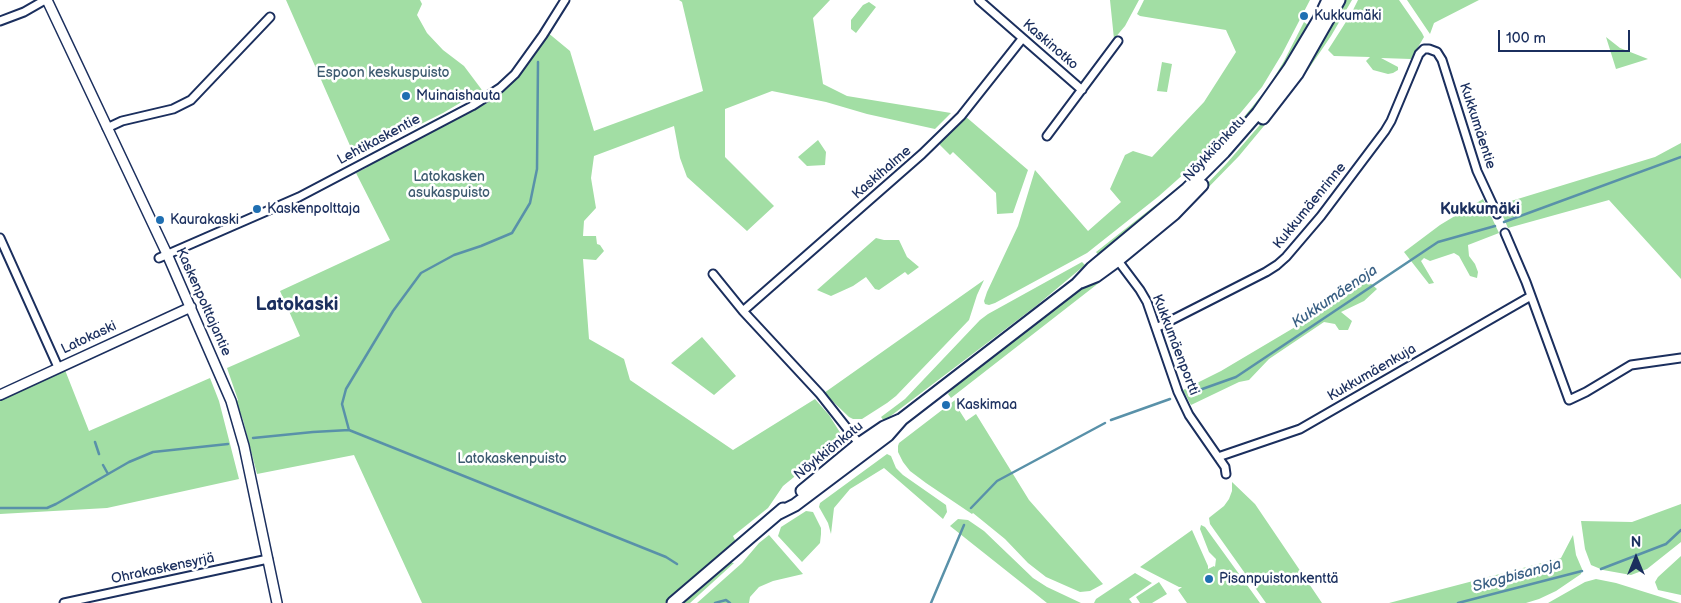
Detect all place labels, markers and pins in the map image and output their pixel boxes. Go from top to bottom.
place label: Kukkumäki [1314,8,1382,24]
marker: Kukkumäki [1298,10,1310,22]
place label: Muinaishauta [416,88,500,104]
marker: Muinaishauta [400,90,412,102]
place label: Kaskenpolttaja [267,201,360,217]
marker: Kaskenpolttaja [251,203,263,215]
place label: Kaurakaski [170,212,239,228]
marker: Kaurakaski [154,214,166,226]
place label: Kaskimaa [956,397,1017,413]
marker: Kaskimaa [940,399,952,411]
place label: Pisanpuistonkenttä [1219,571,1338,587]
marker: Pisanpuistonkenttä [1203,573,1215,585]

